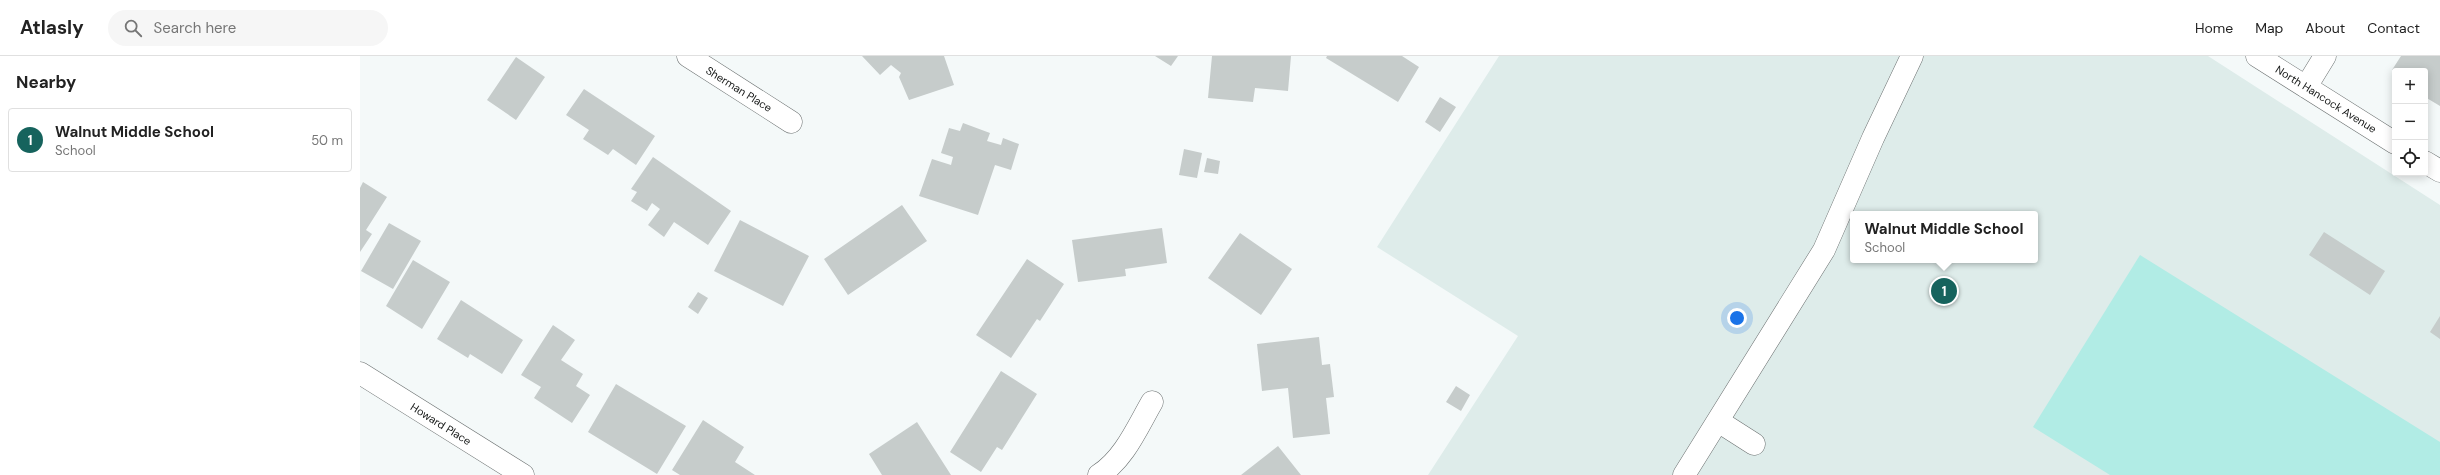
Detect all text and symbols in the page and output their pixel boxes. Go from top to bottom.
search box [108,10,388,46]
text: Atlasly [20,15,84,40]
icon: search [122,17,144,39]
text: Search here [154,18,236,38]
text: Home [2195,19,2233,37]
text: Map [2255,19,2283,37]
text: About [2305,19,2345,37]
text: Contact [2367,19,2420,37]
street label: North Hancock Avenue [2273,62,2379,136]
street label: Sherman Place [703,63,775,115]
map controls [2392,68,2428,176]
button: + [2392,68,2428,104]
text: Nearby [16,71,76,93]
button: − [2392,104,2428,140]
text: Walnut Middle School [55,122,214,142]
text: 1 [28,132,32,149]
text: 50 m [311,132,343,149]
button: locate [2392,140,2428,176]
text: School [55,142,96,159]
popup [1850,211,2038,263]
text: Walnut Middle School [1864,219,2024,239]
text: School [1864,239,1905,256]
pin: 1 [1931,276,1957,306]
your location [1727,308,1747,328]
street label: Howard Place [408,400,474,448]

